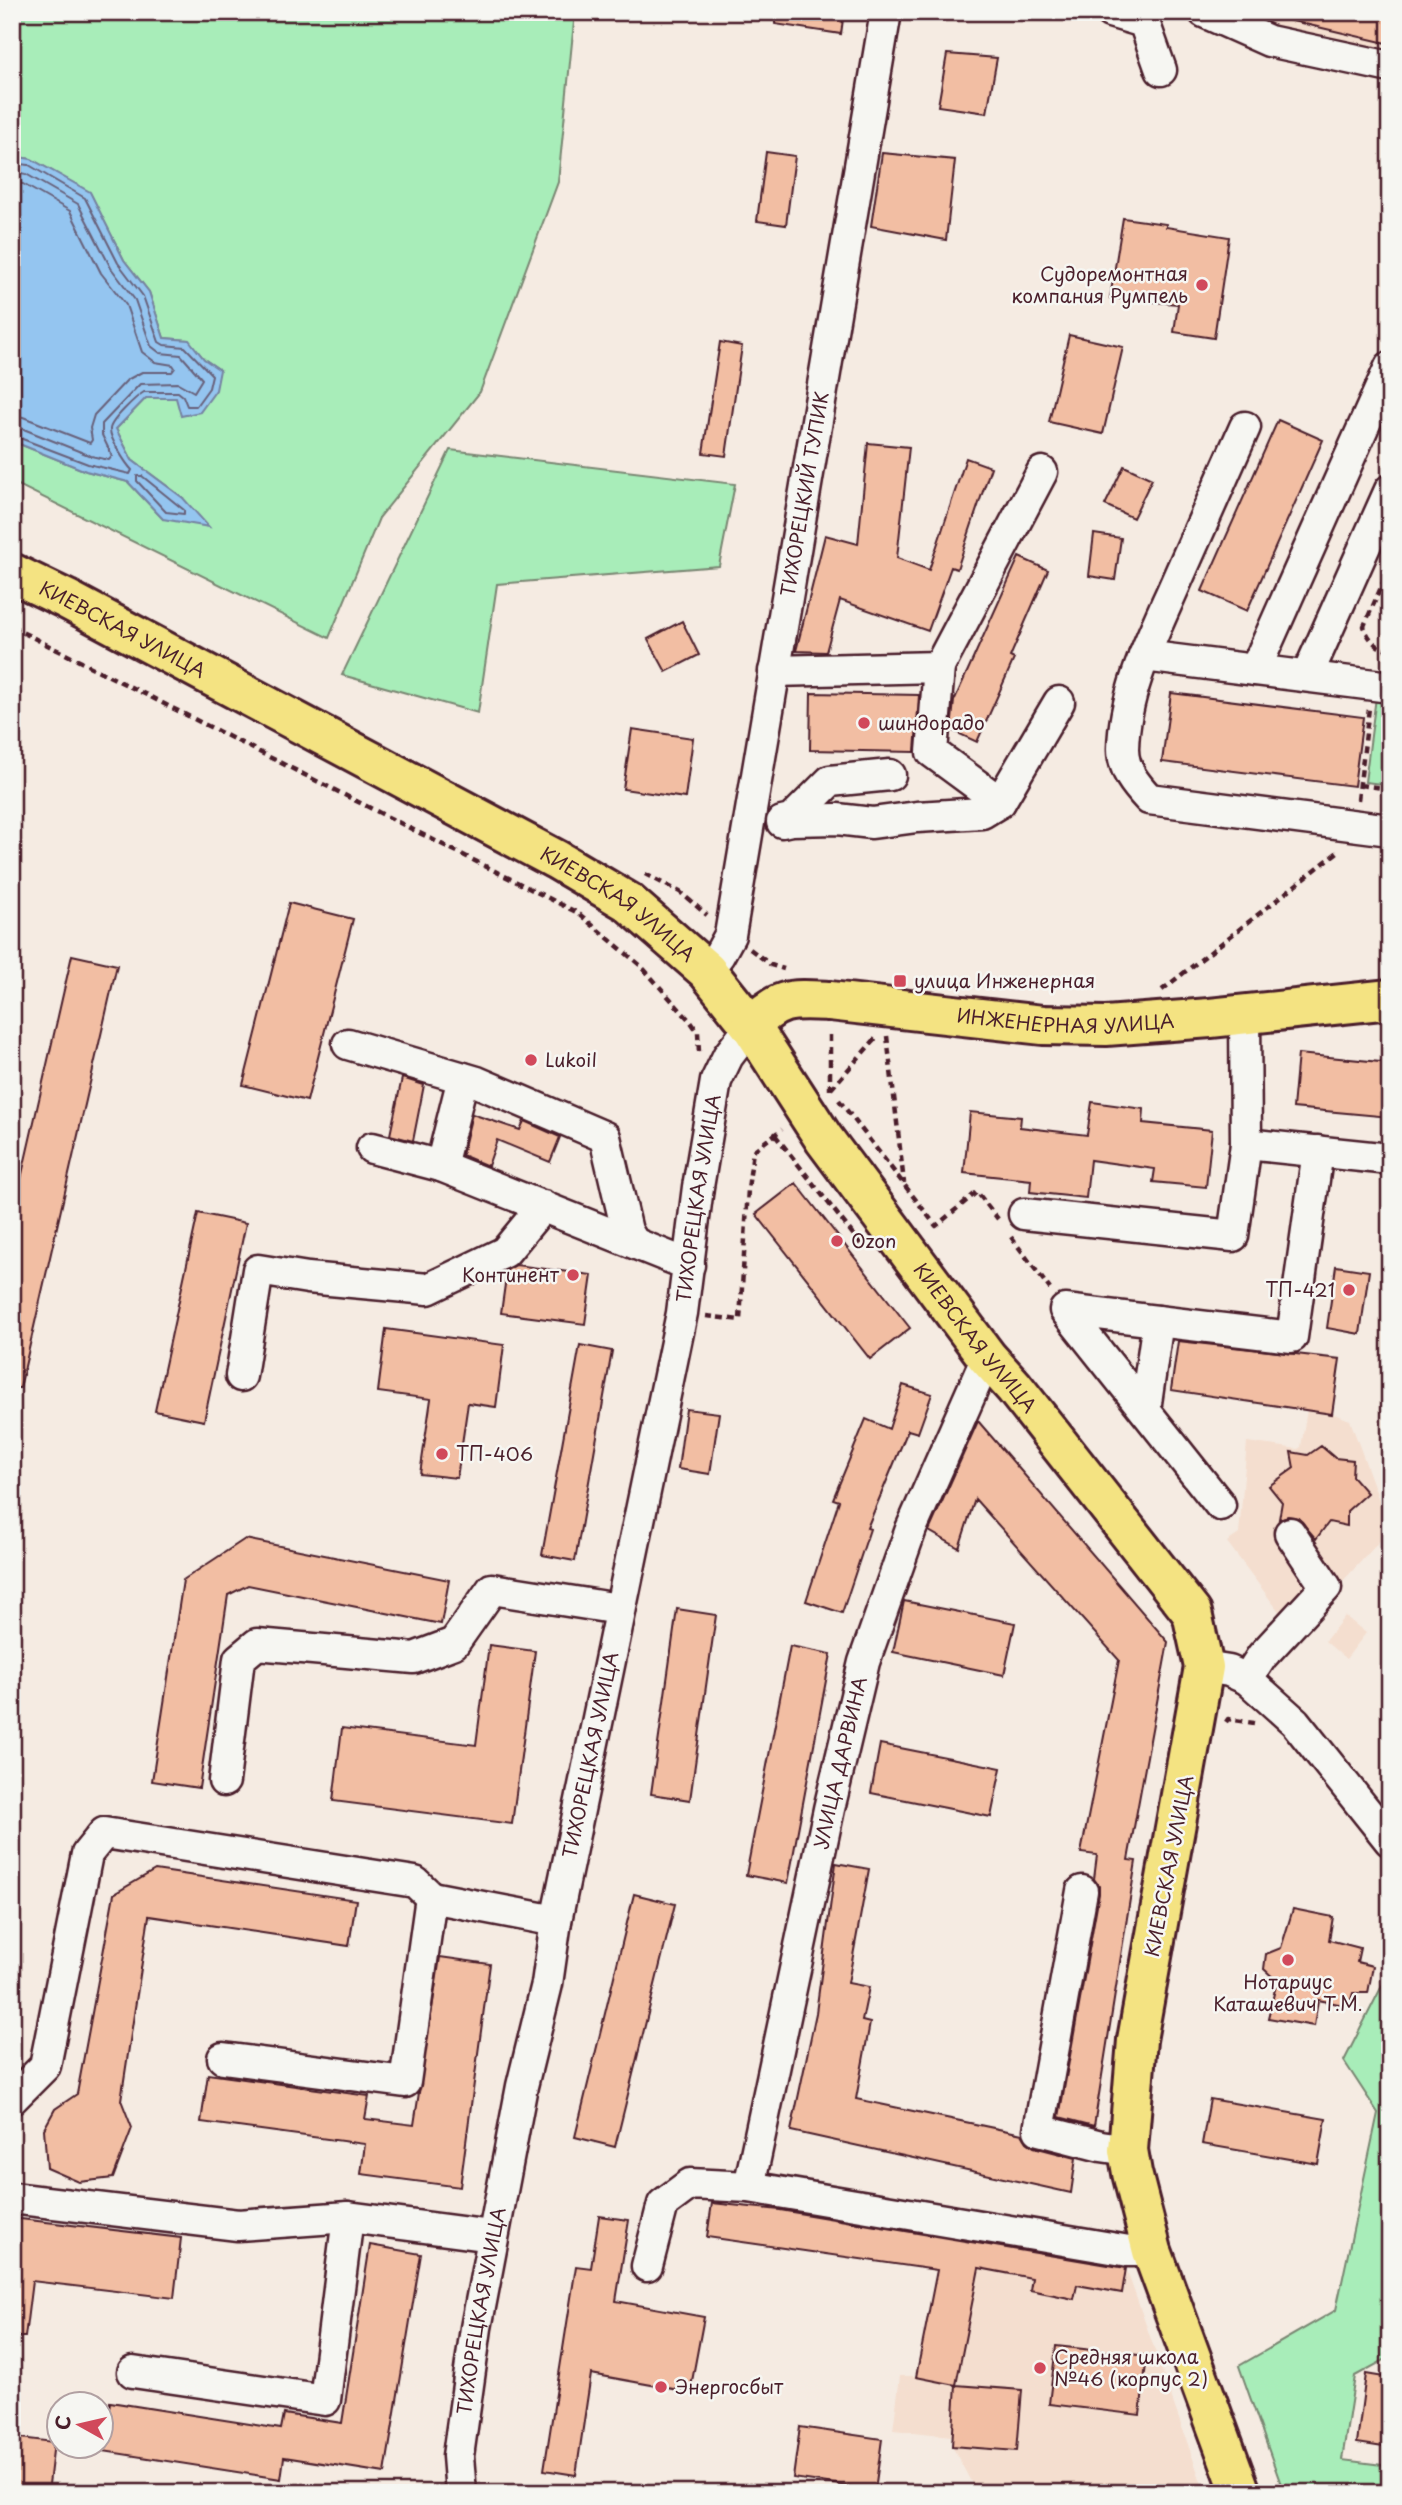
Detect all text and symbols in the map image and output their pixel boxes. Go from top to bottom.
place label: Судоремонтная компания Румпель [1011,259,1188,309]
marker: Судоремонтная компания Румпель [1194,277,1210,293]
street label: ТИХОРЕЦКИЙ ТУПИК [772,389,835,599]
street label: КИЕВСКАЯ УЛИЦА [35,573,211,684]
place label: шиндорадо [878,708,985,736]
marker: шиндорадо [856,715,872,731]
street label: КИЕВСКАЯ УЛИЦА [536,839,702,968]
place label: улица Инженерная [914,966,1095,994]
marker: улица Инженерная [892,973,908,989]
street label: ИНЖЕНЕРНАЯ УЛИЦА [956,1000,1175,1039]
place label: Lukoil [545,1045,597,1073]
marker: Lukoil [523,1052,539,1068]
street label: ТИХОРЕЦКАЯ УЛИЦА [668,1092,727,1304]
place label: Ozon [851,1226,896,1254]
marker: Ozon [829,1233,845,1249]
street label: КИЕВСКАЯ УЛИЦА [908,1256,1044,1418]
place label: Континент [462,1260,560,1288]
marker: Континент [565,1267,581,1283]
place label: ТП-421 [1265,1275,1335,1303]
marker: ТП-421 [1341,1282,1357,1298]
place label: ТП-406 [456,1439,533,1467]
marker: ТП-406 [434,1446,450,1462]
street label: ТИХОРЕЦКАЯ УЛИЦА [554,1649,624,1860]
street label: УЛИЦА ДАРВИНА [806,1673,873,1851]
street label: КИЕВСКАЯ УЛИЦА [1137,1773,1199,1959]
marker: Нотариус Каташевич Т.М. [1280,1952,1296,1968]
place label: Нотариус Каташевич Т.М. [1213,1967,1363,2017]
street label: ТИХОРЕЦКАЯ УЛИЦА [449,2205,512,2416]
place label: Средняя школа №46 (корпус 2) [1054,2342,1208,2392]
marker: Средняя школа №46 (корпус 2) [1032,2360,1048,2376]
place label: Энергосбыт [675,2372,784,2400]
marker: Энергосбыт [653,2379,669,2395]
north arrow [46,2390,116,2460]
text: С [47,2413,77,2432]

